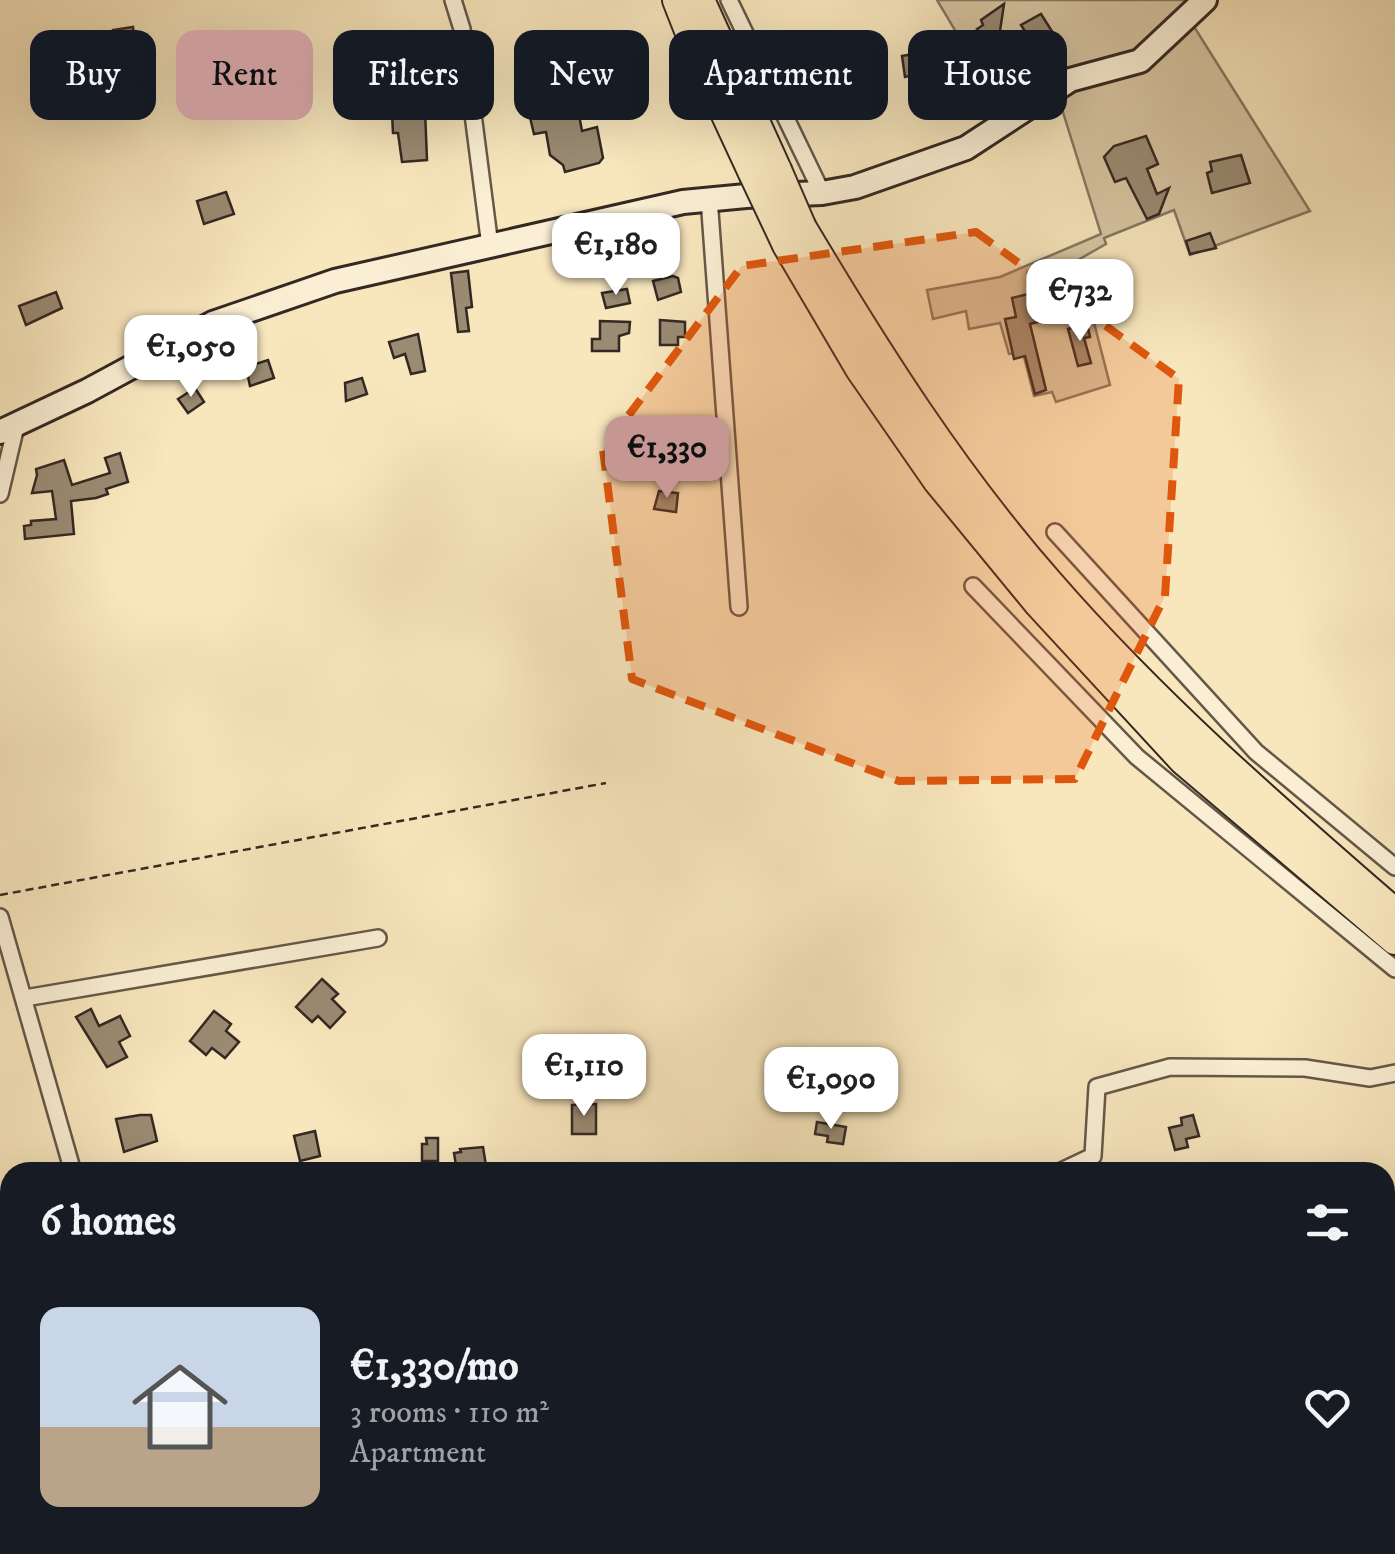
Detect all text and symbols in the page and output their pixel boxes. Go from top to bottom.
chip: Buy [30,30,156,120]
chip: Rent [176,30,313,120]
chip: Filters [333,30,494,120]
chip: New [514,30,649,120]
chip: Apartment [669,30,888,120]
chip: House [908,30,1067,120]
pin: €1,180 [535,213,697,298]
text: €1,180 [574,225,658,265]
pin: €732 [1021,259,1139,344]
text: €732 [1048,271,1112,311]
pin: €1,050 [110,315,272,400]
text: €1,050 [146,327,236,367]
pin: €1,330 [586,416,748,501]
text: €1,330 [627,428,707,468]
pin: €1,110 [503,1034,665,1119]
text: €1,110 [544,1046,624,1086]
pin: €1,090 [750,1047,912,1132]
text: €1,090 [786,1059,876,1099]
icon: filters [1300,1195,1355,1250]
text: 6 homes [40,1196,176,1248]
text: €1,330/mo [350,1341,519,1393]
icon: home [120,1347,240,1467]
icon: heart [1300,1380,1355,1435]
text: 3 rooms · 110 m² [350,1393,549,1433]
text: Apartment [350,1433,486,1473]

